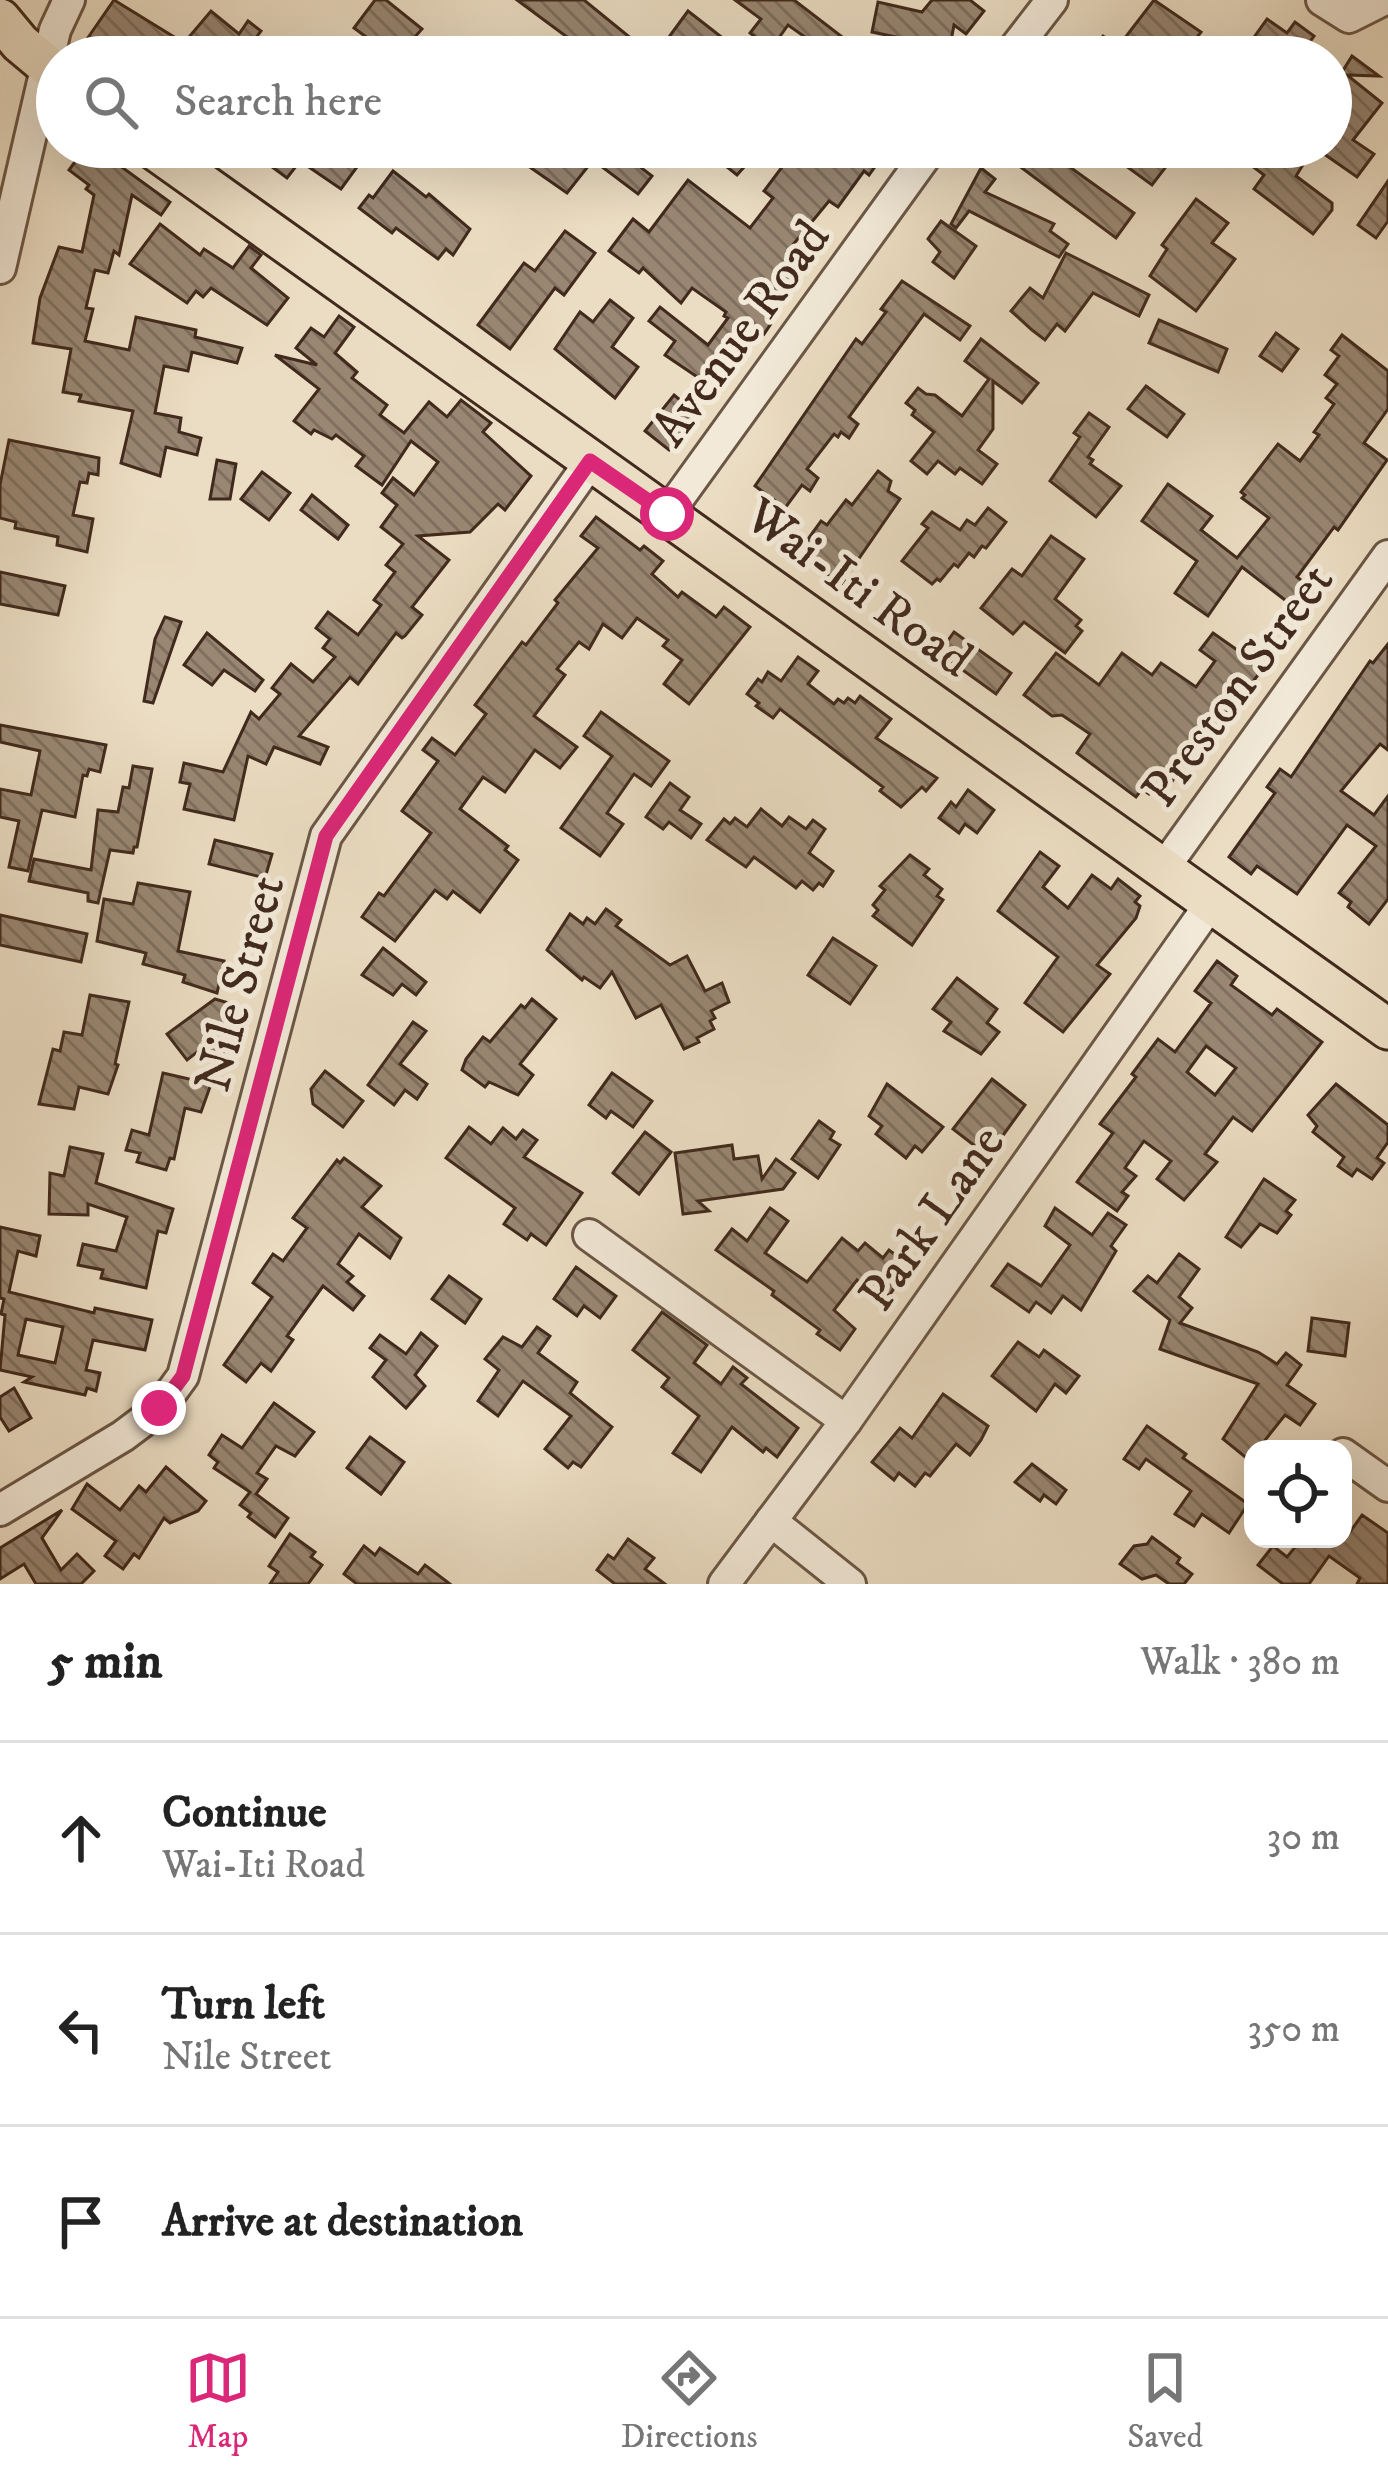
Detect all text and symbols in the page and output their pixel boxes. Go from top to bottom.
search box [36,36,1352,168]
icon: search [78,69,144,135]
text: Search here [174,74,382,130]
street label: Avenue Road [638,208,845,459]
street label: Wai-Iti Road [731,484,985,693]
route start [640,487,694,541]
street label: Preston Street [1128,551,1348,820]
street label: Nile Street [181,869,300,1099]
street label: Park Lane [845,1113,1020,1324]
route end [132,1381,186,1435]
map controls [1244,1440,1352,1548]
button: locate [1244,1440,1352,1548]
text: 5 min [48,1630,162,1694]
text: Walk · 380 m [1140,1638,1340,1687]
text: Continue [162,1785,327,1841]
icon: ahead [48,1805,114,1871]
text: 30 m [1267,1813,1340,1862]
text: Wai-Iti Road [162,1841,365,1890]
text: Turn left [162,1977,325,2033]
icon: left [48,1997,114,2063]
text: 350 m [1247,2005,1340,2054]
text: Nile Street [162,2033,331,2082]
icon: arrive [48,2189,114,2255]
text: Arrive at destination [162,2194,523,2250]
tab: Map [185,2345,251,2458]
tab: Directions [621,2345,757,2458]
tab: Saved [1127,2345,1203,2458]

